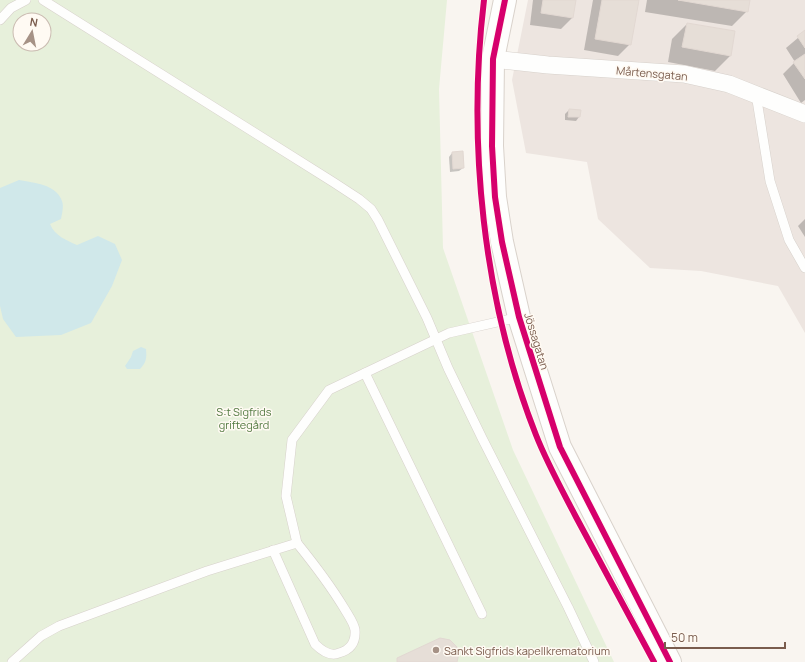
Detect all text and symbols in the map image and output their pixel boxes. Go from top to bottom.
north arrow [12,12,52,52]
text: N [29,14,39,30]
street label: Mårtensgatan [616,62,688,84]
street label: Jössagatan [521,311,553,371]
park label: S:t Sigfrids griftegård [216,404,272,432]
scale bar [665,624,785,650]
text: 50 m [671,629,698,646]
place label: Sankt Sigfrids kapellkrematorium [444,643,610,658]
marker: Sankt Sigfrids kapellkrematorium [431,645,441,655]

